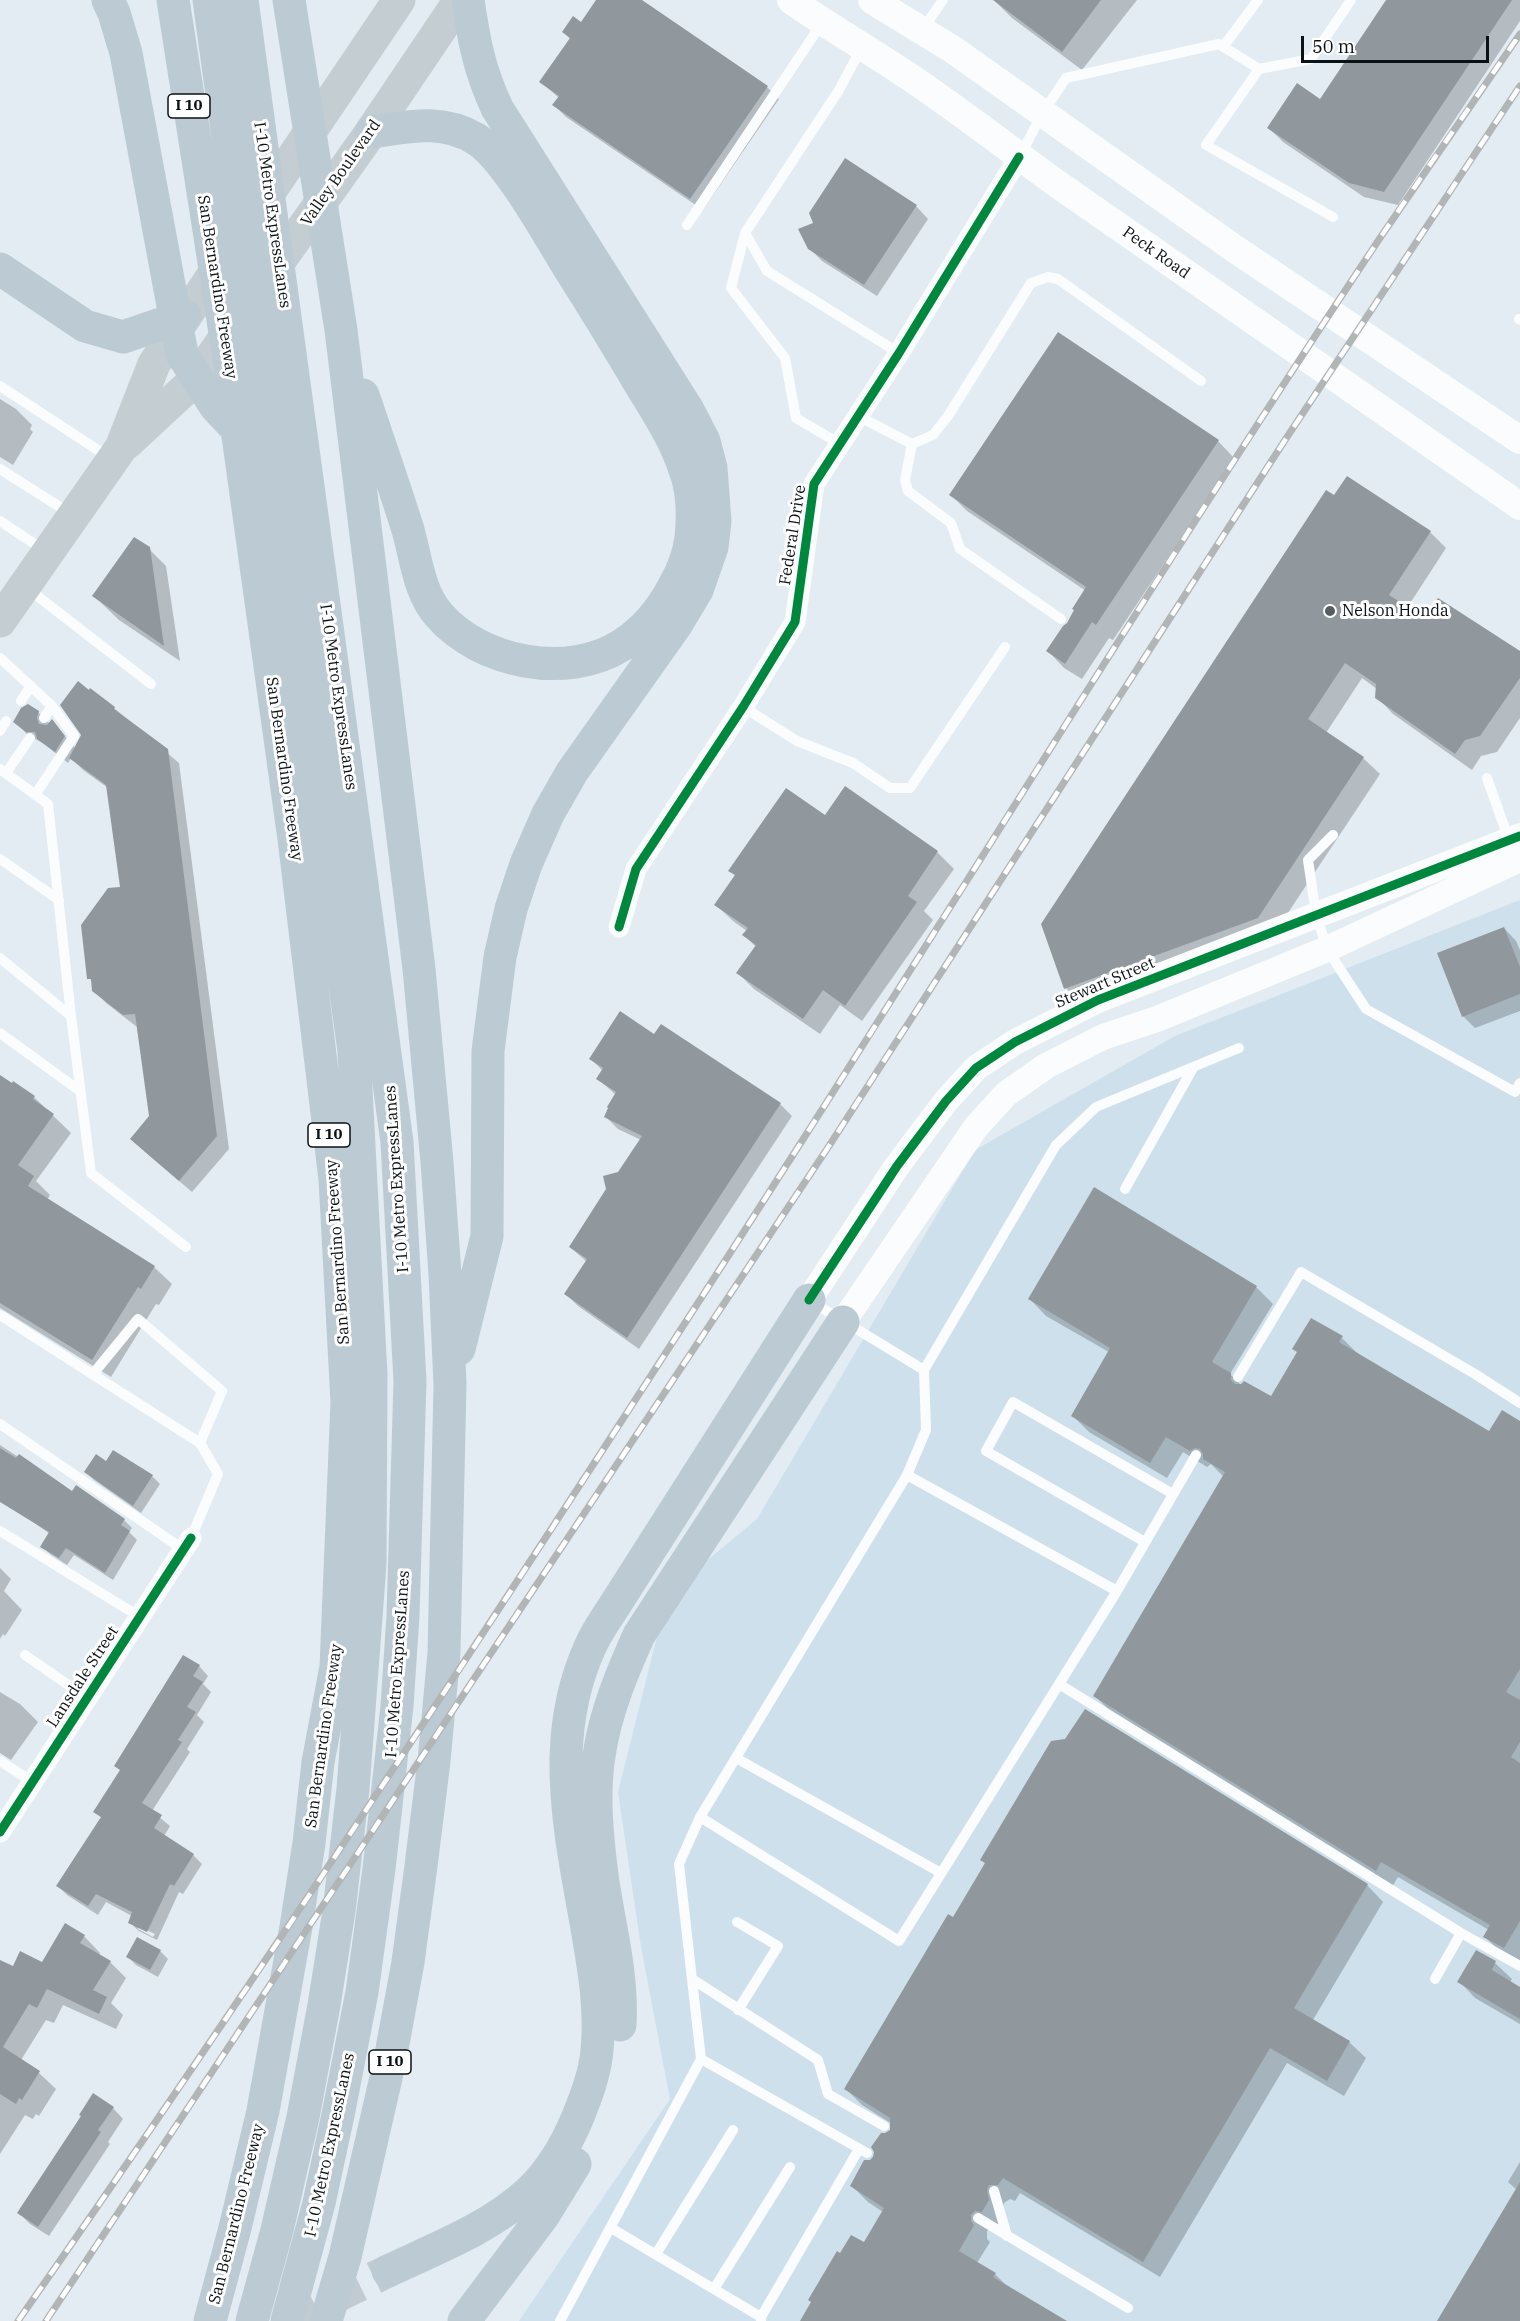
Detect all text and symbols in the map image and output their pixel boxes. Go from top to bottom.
scale bar [1304,24,1492,62]
text: 50 m [1312,35,1355,58]
road number: I 10 [168,94,210,118]
street label: Valley Boulevard [297,116,385,230]
street label: I-10 Metro ExpressLanes [249,121,295,309]
street label: San Bernardino Freeway [193,194,241,380]
street label: Peck Road [1119,223,1193,283]
street label: Federal Drive [776,484,810,586]
place label: Nelson Honda [1342,601,1449,621]
street label: I-10 Metro ExpressLanes [315,603,361,791]
marker: Nelson Honda [1323,604,1337,618]
street label: San Bernardino Freeway [262,676,306,862]
street label: Stewart Street [1052,953,1158,1013]
street label: I-10 Metro ExpressLanes [381,1085,413,1273]
road number: I 10 [308,1123,350,1147]
street label: San Bernardino Freeway [322,1159,354,1345]
street label: I-10 Metro ExpressLanes [382,1570,414,1758]
street label: Lansdale Street [43,1623,123,1731]
street label: San Bernardino Freeway [302,1643,346,1829]
road number: I 10 [369,2050,411,2074]
street label: I-10 Metro ExpressLanes [301,2051,359,2239]
street label: San Bernardino Freeway [205,2122,269,2306]

